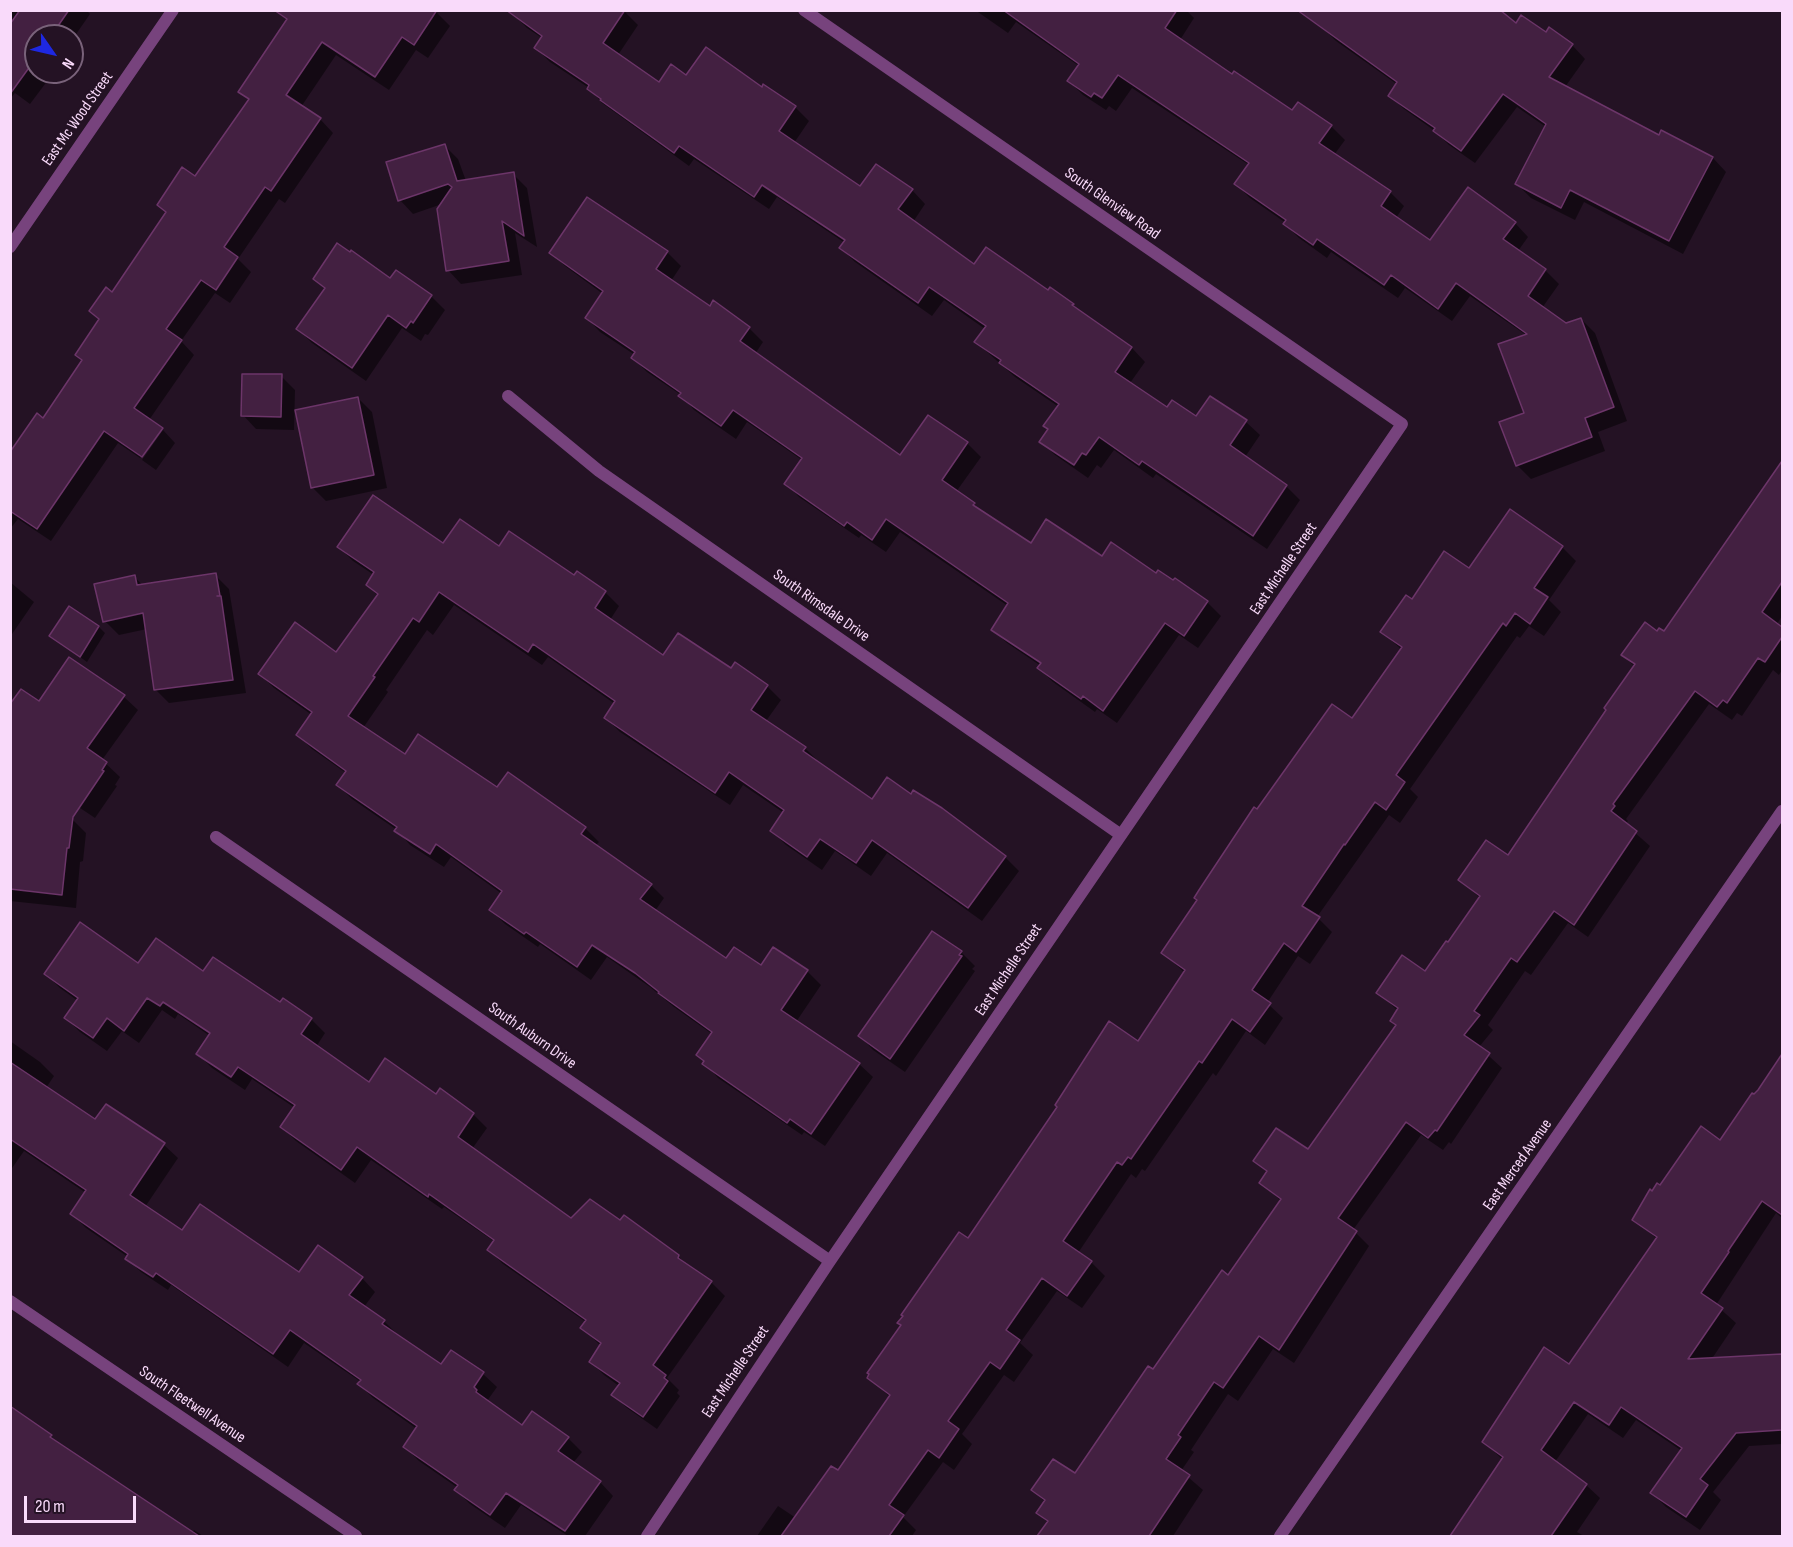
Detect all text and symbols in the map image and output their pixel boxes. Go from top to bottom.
north arrow [24,24,84,84]
text: N [57,54,78,72]
street label: East Mc Wood Street [38,68,118,170]
street label: South Glenview Road [1060,164,1164,244]
street label: East Michelle Street [1246,519,1322,619]
street label: South Rimsdale Drive [769,566,873,646]
street label: East Michelle Street [971,920,1047,1020]
street label: South Auburn Drive [484,999,580,1073]
street label: East Merced Avenue [1479,1116,1557,1214]
street label: East Michelle Street [698,1322,774,1422]
street label: South Fleetwell Avenue [135,1362,249,1448]
scale bar [27,1484,140,1522]
text: 20 m [35,1496,65,1517]

